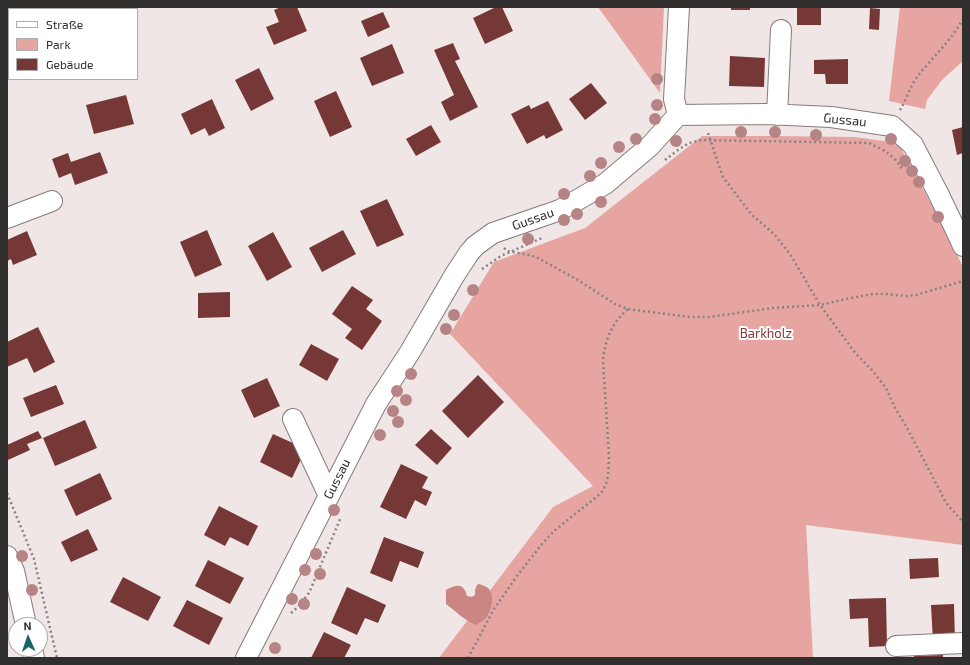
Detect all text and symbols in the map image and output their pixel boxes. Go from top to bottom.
legend [8,8,138,80]
text: Straße [46,17,83,31]
text: Park [46,37,71,51]
text: Gebäude [46,57,94,71]
street label: Gussau [823,110,867,130]
street label: Gussau [510,204,556,234]
park label: Barkholz [740,326,792,342]
street label: Gussau [320,456,354,502]
north arrow [8,617,48,657]
text: N [23,619,32,632]

